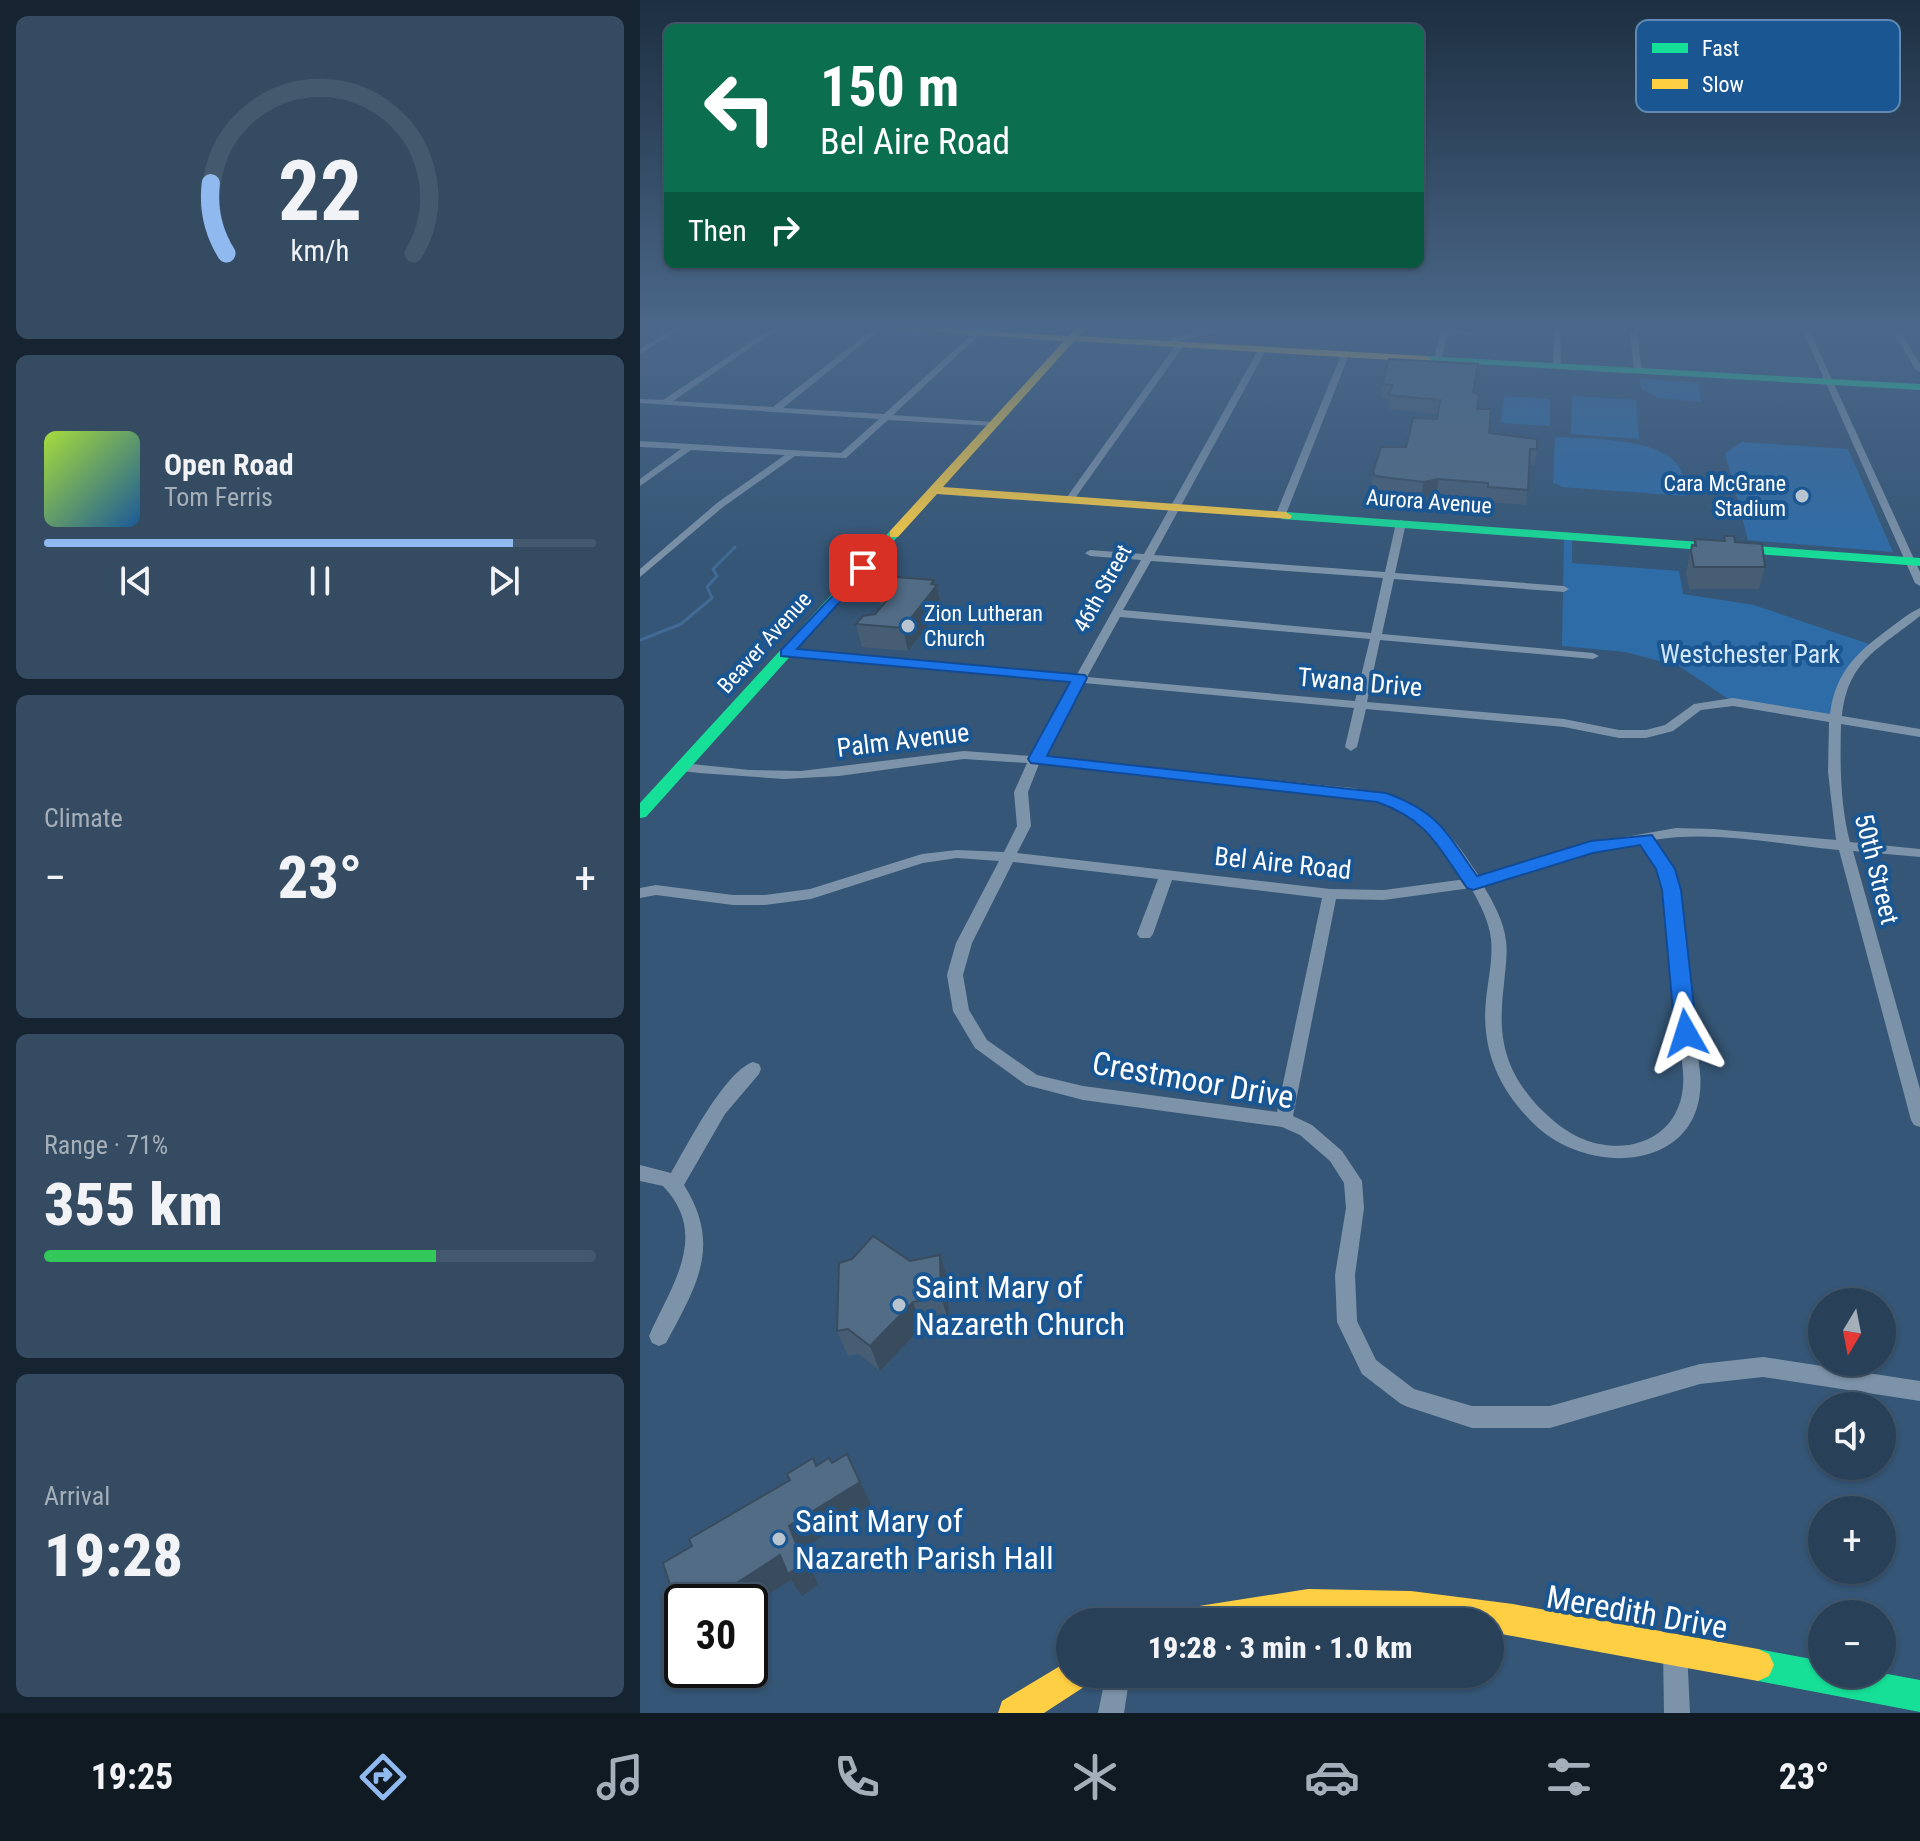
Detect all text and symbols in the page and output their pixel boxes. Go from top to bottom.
legend [1636,20,1900,112]
text: Fast [1702,36,1739,61]
text: 150 m [820,54,959,120]
icon: left [688,56,792,160]
text: Slow [1702,72,1744,97]
text: Bel Aire Road [820,121,1010,163]
text: 22 [278,142,362,239]
icon: right [763,208,807,252]
text: Then [688,213,747,248]
text: km/h [291,234,349,268]
text: Open Road [164,447,294,482]
place label: Cara McGrane Stadium [1664,471,1786,521]
text: Tom Ferris [164,482,273,512]
street label: Aurora Avenue [1365,485,1493,518]
marker: Cara McGrane Stadium [1793,487,1811,505]
pin [829,534,897,602]
street label: 46th Street [1068,540,1137,636]
icon: arrive [841,546,885,590]
icon: previous [114,559,158,603]
icon: pause [298,559,342,603]
icon: next [482,559,526,603]
street label: Beaver Avenue [712,587,816,698]
place label: Zion Lutheran Church [924,601,1043,651]
marker: Zion Lutheran Church [899,617,917,635]
park label: Westchester Park [1660,639,1840,669]
street label: Twana Drive [1296,662,1424,702]
street label: Palm Avenue [835,717,971,763]
text: Climate [44,803,123,833]
street label: 50th Street [1849,811,1905,927]
street label: Bel Aire Road [1213,841,1353,885]
text: 23° [278,842,362,913]
text: − [44,852,66,904]
text: + [574,852,596,904]
position arrow [1644,991,1728,1075]
street label: Crestmoor Drive [1089,1044,1297,1116]
text: Range · 71% [44,1130,168,1160]
text: 355 km [44,1169,223,1240]
place label: Saint Mary of Nazareth Church [915,1268,1125,1343]
north arrow [1808,1288,1896,1376]
map controls [1808,1288,1896,1688]
marker: Saint Mary of Nazareth Church [890,1296,908,1314]
button: sound [1808,1392,1896,1480]
text: Arrival [44,1481,110,1511]
button: + [1808,1496,1896,1584]
place label: Saint Mary of Nazareth Parish Hall [795,1502,1053,1577]
text: 19:28 [44,1520,183,1591]
marker: Saint Mary of Nazareth Parish Hall [770,1530,788,1548]
street label: Meredith Drive [1544,1577,1730,1647]
speed limit sign: 30 [664,1584,768,1688]
button: − [1808,1600,1896,1688]
text: 19:28 · 3 min · 1.0 km [1148,1630,1412,1665]
icon: directions [355,1749,411,1805]
icon: music [592,1749,648,1805]
icon: phone [829,1749,885,1805]
icon: climate [1067,1749,1123,1805]
icon: car [1304,1749,1360,1805]
icon: filters [1541,1749,1597,1805]
text: 19:25 [91,1756,173,1798]
text: 23° [1779,1756,1829,1798]

